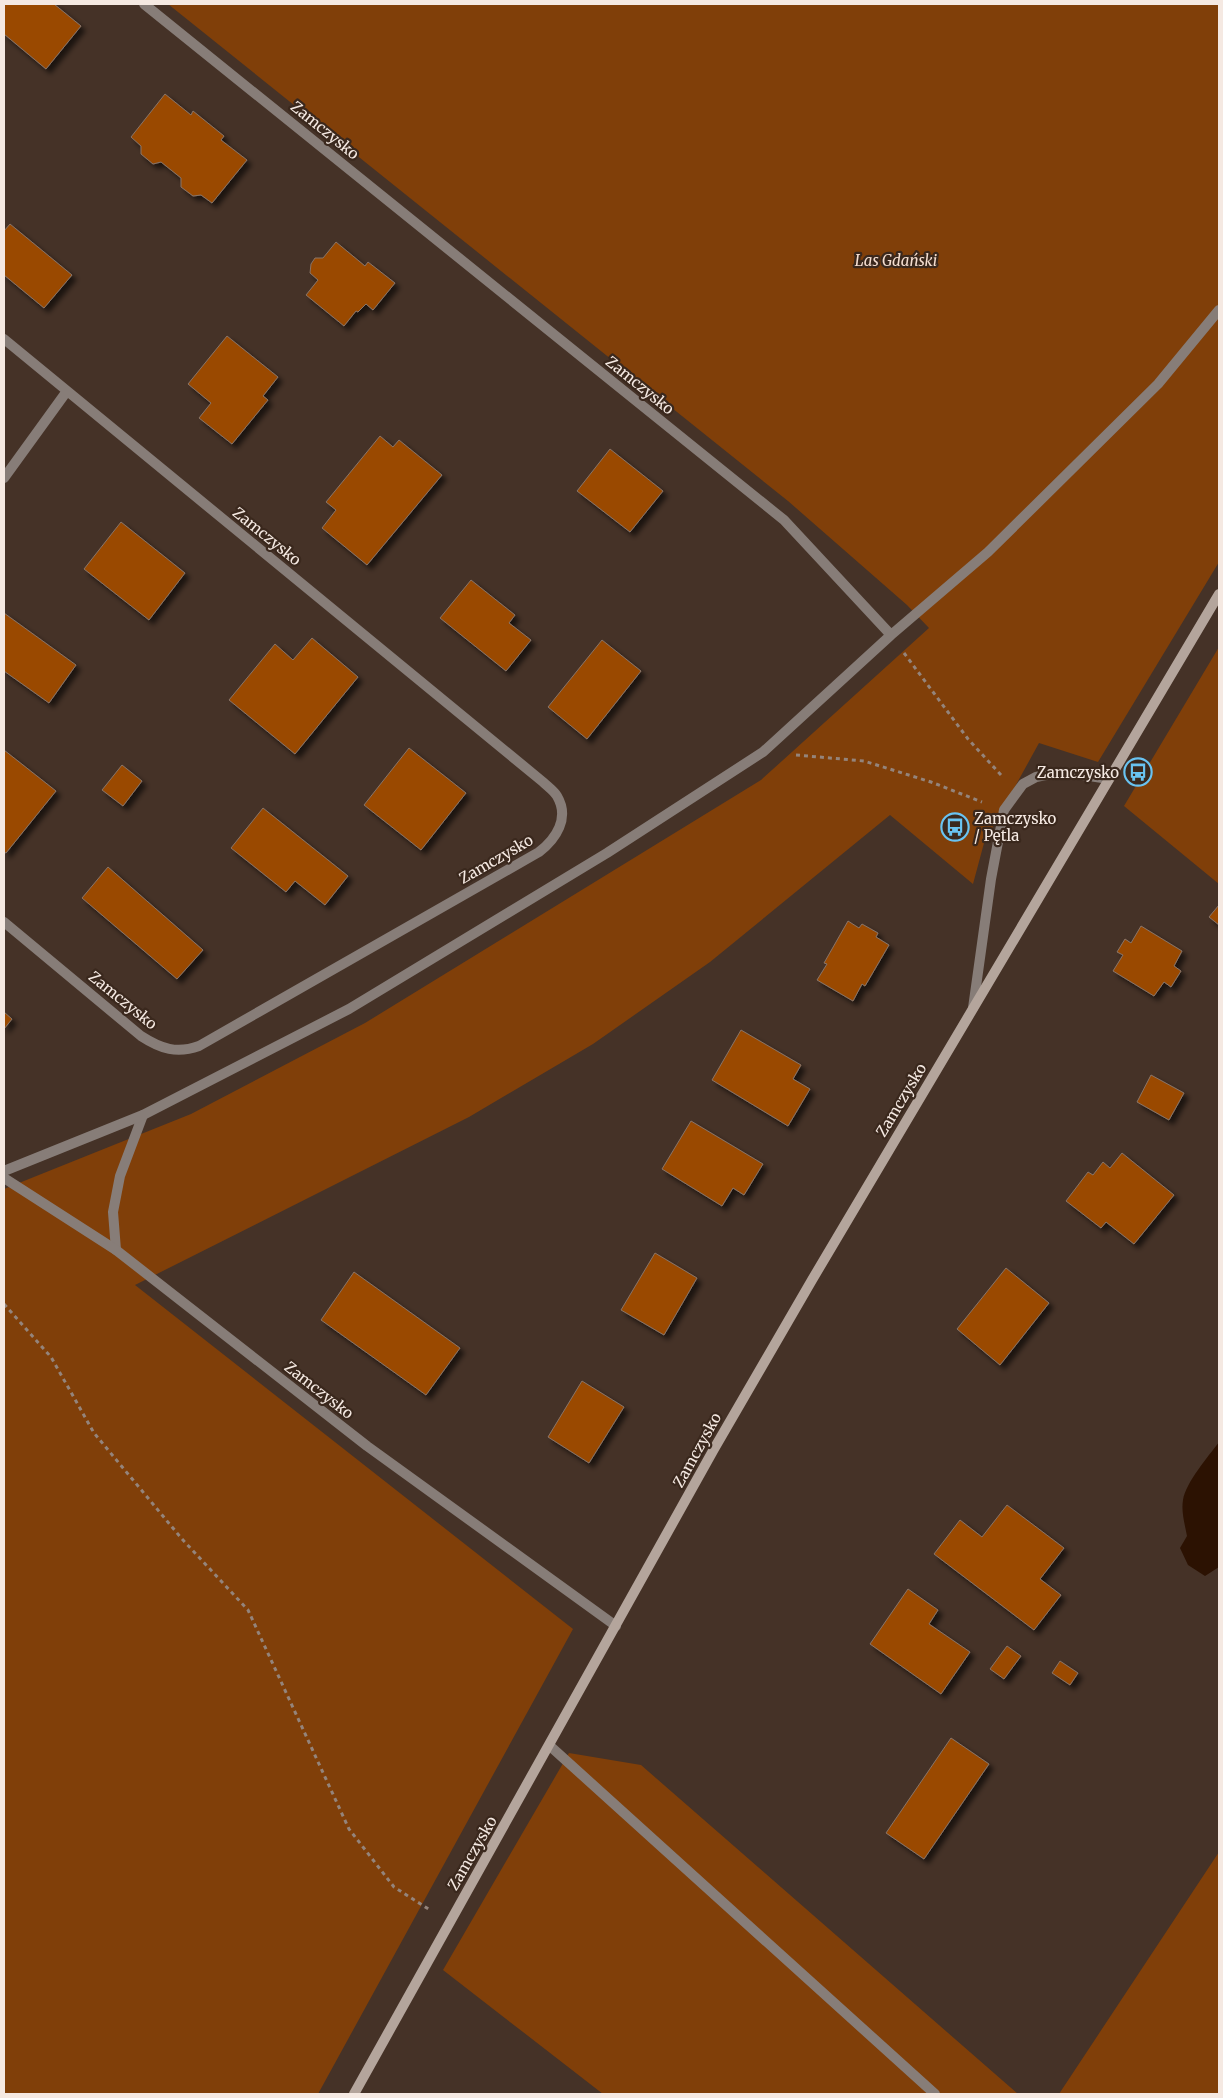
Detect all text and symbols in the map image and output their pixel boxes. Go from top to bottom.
street label: Zamczysko [287,97,363,163]
park label: Las Gdański [855,251,937,270]
street label: Zamczysko [602,352,678,418]
street label: Zamczysko [229,503,305,569]
bus stop icon: Zamczysko [1123,757,1153,787]
place label: Zamczysko [1037,763,1119,782]
place label: Zamczysko / Pętla [974,809,1057,845]
bus stop icon: Zamczysko / Pętla [940,812,970,842]
street label: Zamczysko [456,830,537,888]
street label: Zamczysko [85,967,161,1033]
street label: Zamczysko [872,1060,930,1140]
street label: Zamczysko [281,1357,357,1423]
street label: Zamczysko [669,1409,725,1491]
street label: Zamczysko [443,1812,501,1893]

